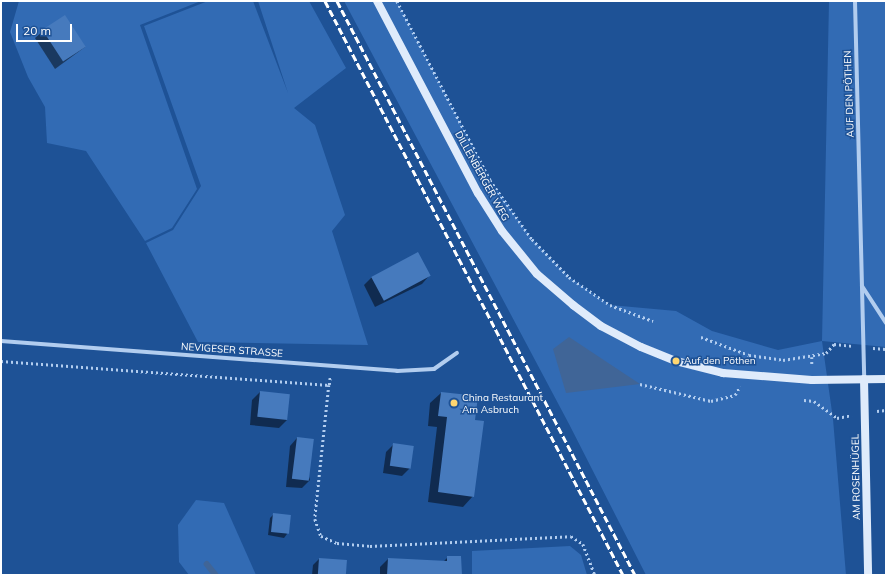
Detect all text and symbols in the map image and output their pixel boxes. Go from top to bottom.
scale bar [18,16,74,42]
text: 20 m [23,23,51,38]
street label: AUF DEN PÖTHEN [841,50,857,138]
street label: DILLENBERGER WEG [452,129,512,223]
street label: NEVIGESER STRASSE [181,340,283,360]
place label: Auf den Pöthen [684,355,756,367]
marker: Auf den Pöthen [671,356,681,366]
place label: China Restaurant Am Asbruch [462,391,543,414]
marker: China Restaurant Am Asbruch [449,398,459,408]
street label: AM ROSENHÜGEL [849,434,863,520]

